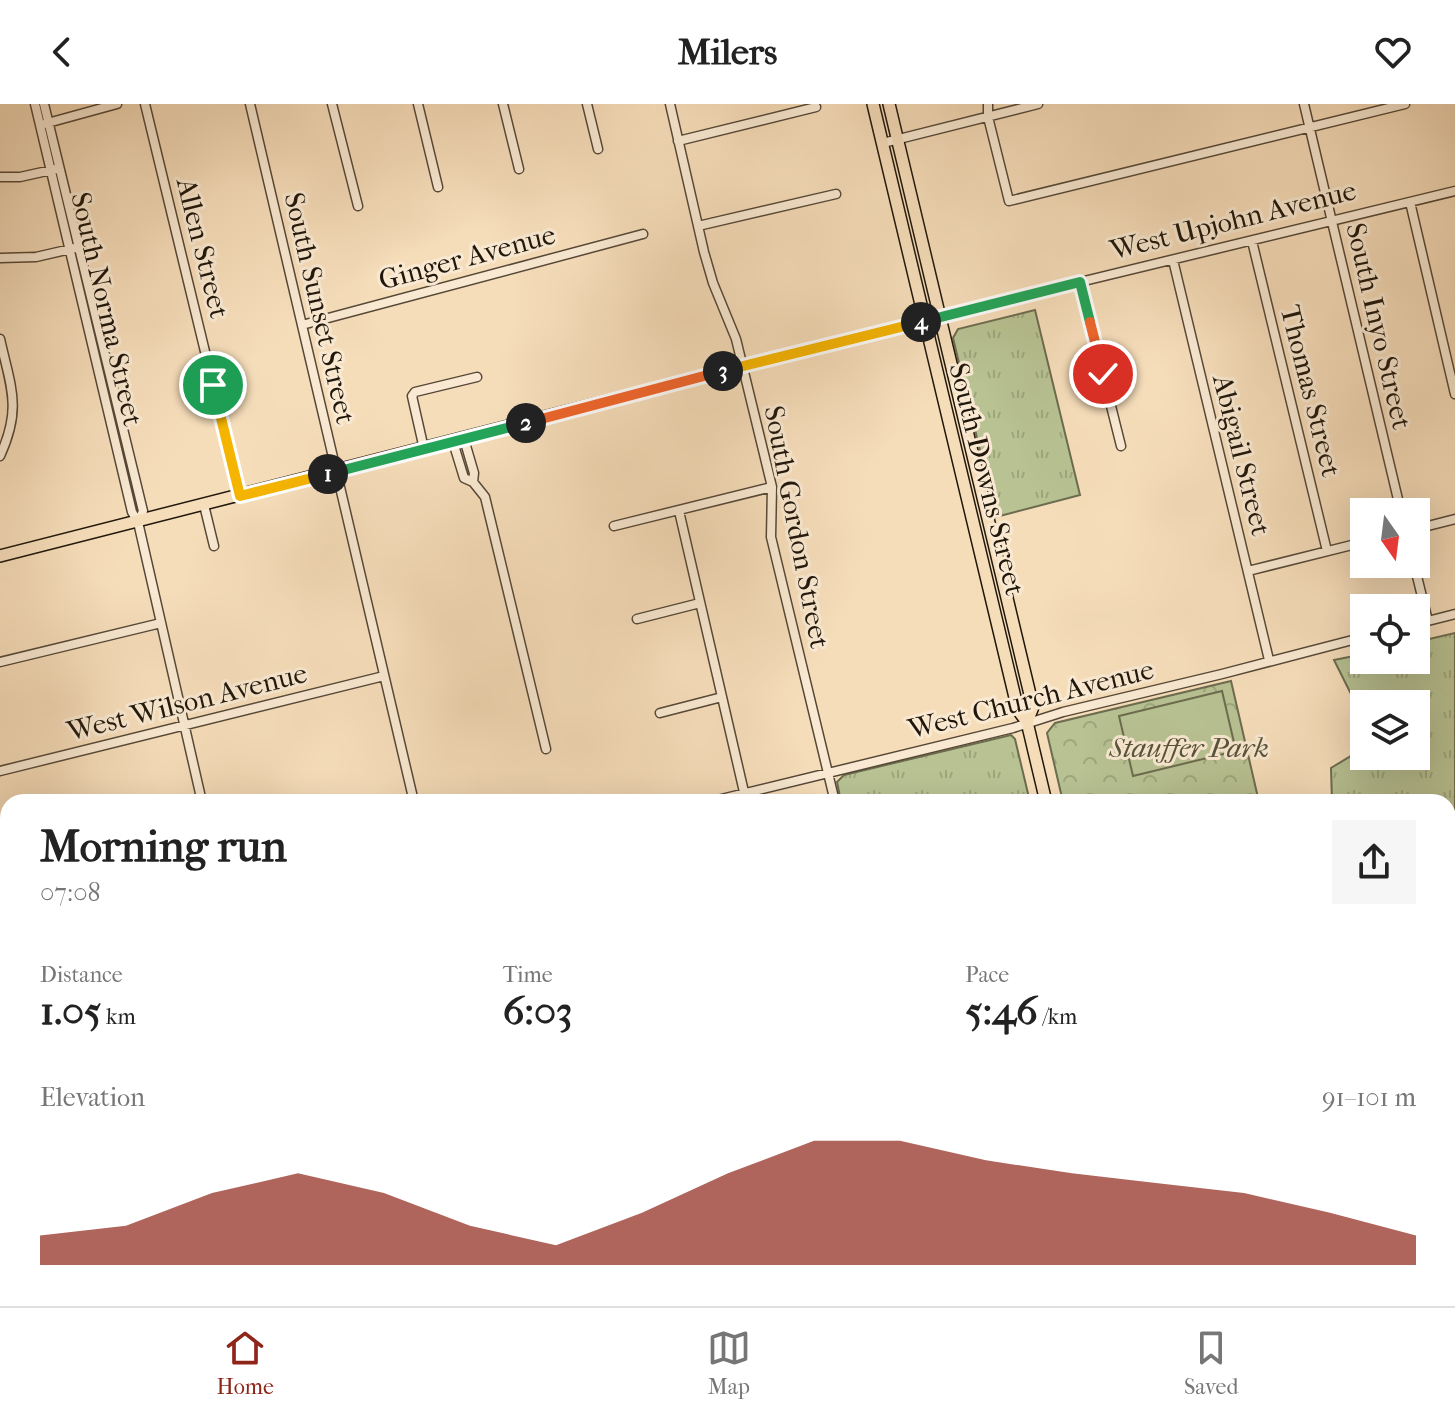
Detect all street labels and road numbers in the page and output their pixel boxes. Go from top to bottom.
street label: Allen Street [169,173,236,322]
street label: West Upjohn Avenue [1106,173,1359,267]
street label: South Norma Street [64,189,150,429]
street label: South Sunset Street [277,189,363,427]
street label: Ginger Avenue [375,218,559,296]
street label: South Inyo Street [1339,220,1419,432]
street label: Thomas Street [1274,302,1348,480]
street label: South Downs Street [942,359,1032,599]
street label: Abigail Street [1206,370,1278,539]
street label: South Gordon Street [757,403,837,651]
street label: West Church Avenue [904,652,1157,746]
street label: West Wilson Avenue [63,656,311,748]

